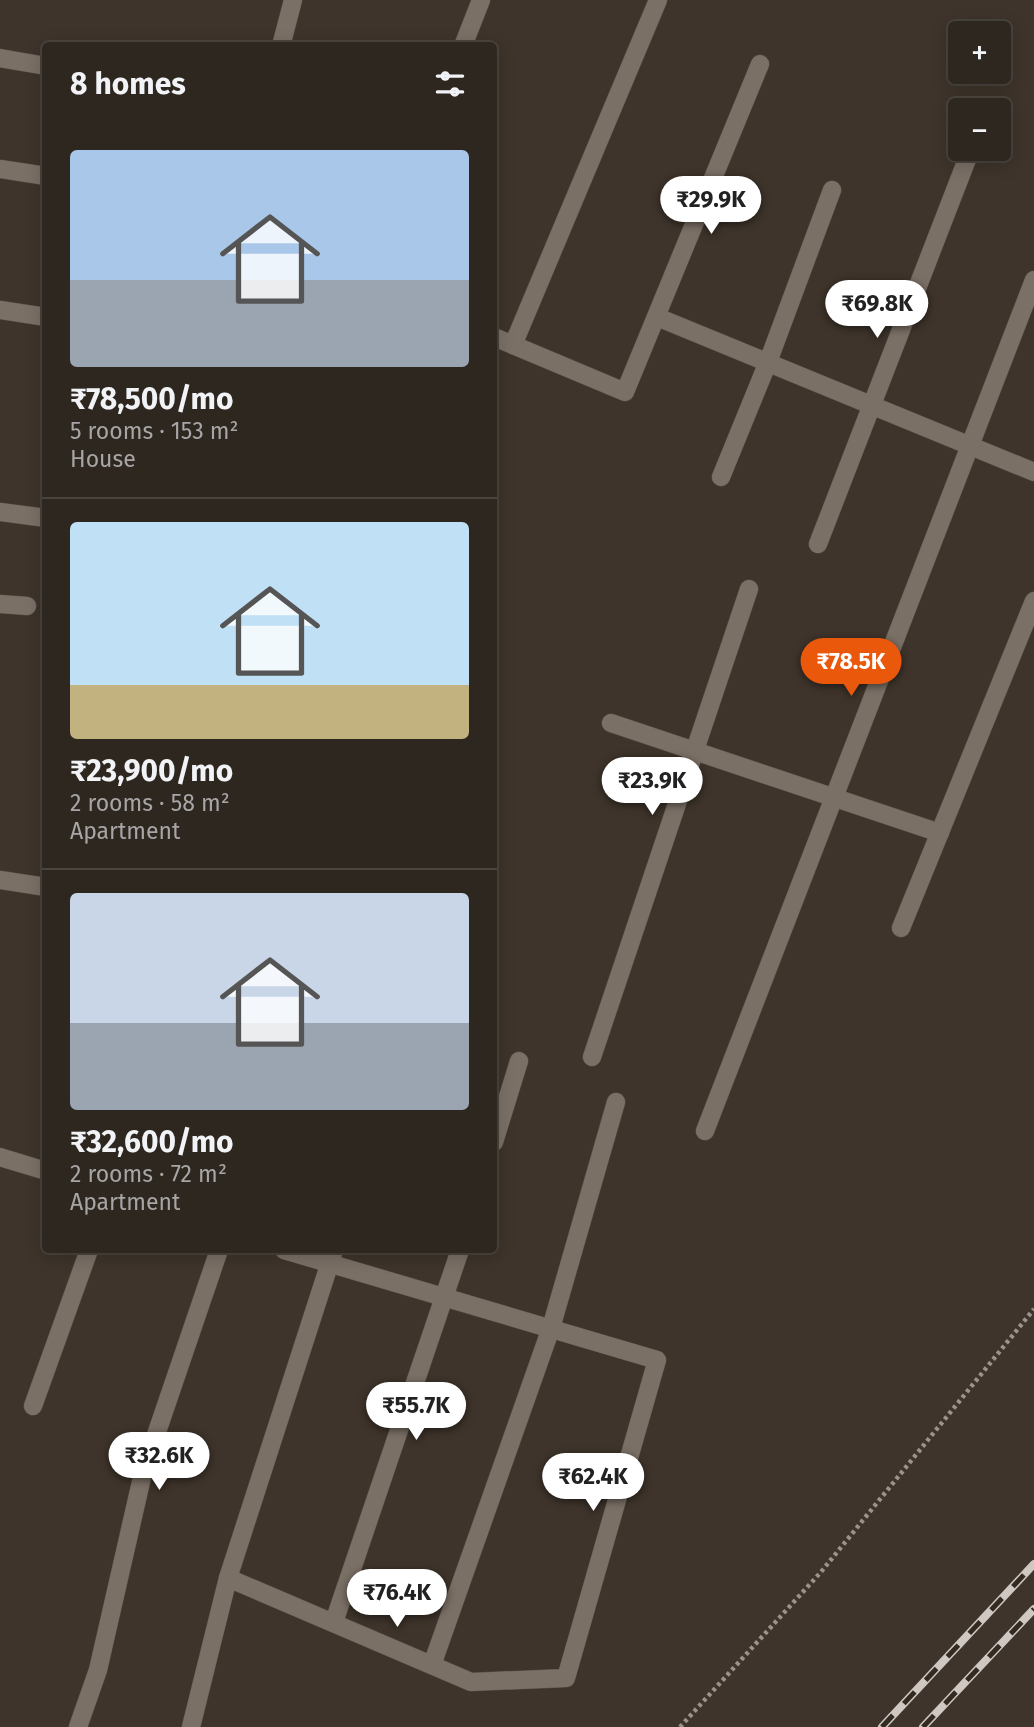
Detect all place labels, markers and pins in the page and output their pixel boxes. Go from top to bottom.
pin: ₹29.9K [654,176,768,236]
pin: ₹69.8K [820,280,934,340]
pin: ₹78.5K [794,638,908,698]
pin: ₹23.9K [595,758,709,817]
pin: ₹55.7K [359,1382,473,1442]
pin: ₹32.6K [102,1432,216,1492]
pin: ₹62.4K [536,1454,650,1513]
pin: ₹76.4K [340,1570,454,1629]

